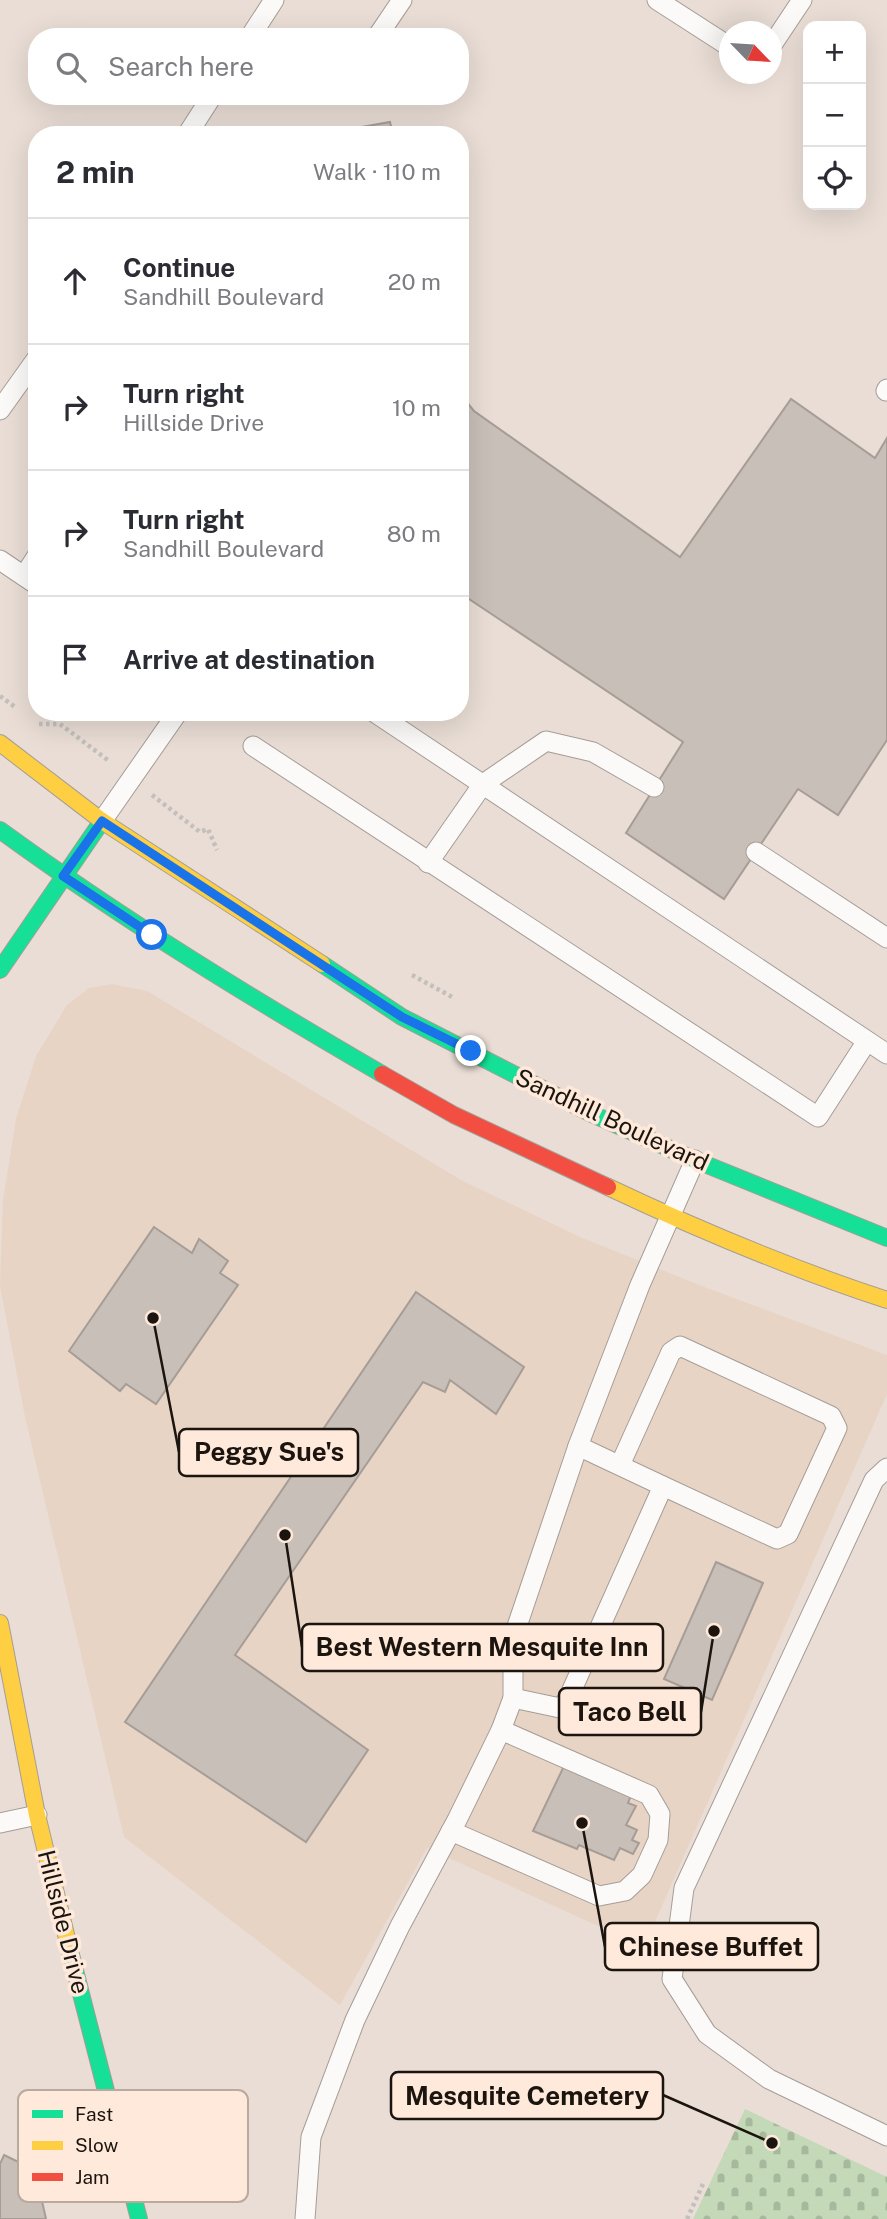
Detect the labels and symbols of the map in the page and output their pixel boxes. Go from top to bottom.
north arrow [719,21,782,84]
route start [136,919,167,950]
route end [455,1035,486,1066]
street label: Sandhill Boulevard [511,1062,713,1176]
callout: Peggy Sue's [179,1429,358,1476]
text: Peggy Sue's [194,1436,344,1467]
callout: Best Western Mesquite Inn [302,1624,663,1671]
text: Best Western Mesquite Inn [316,1631,648,1662]
callout: Taco Bell [559,1688,701,1735]
text: Taco Bell [573,1696,687,1727]
street label: Hillside Drive [33,1847,95,1997]
callout: Chinese Buffet [605,1923,818,1970]
text: Chinese Buffet [619,1931,803,1962]
callout: Mesquite Cemetery [391,2072,663,2119]
text: Mesquite Cemetery [405,2080,649,2111]
legend [18,2090,248,2202]
text: Fast [75,2103,113,2125]
text: Slow [75,2134,119,2156]
text: Jam [75,2166,109,2188]

